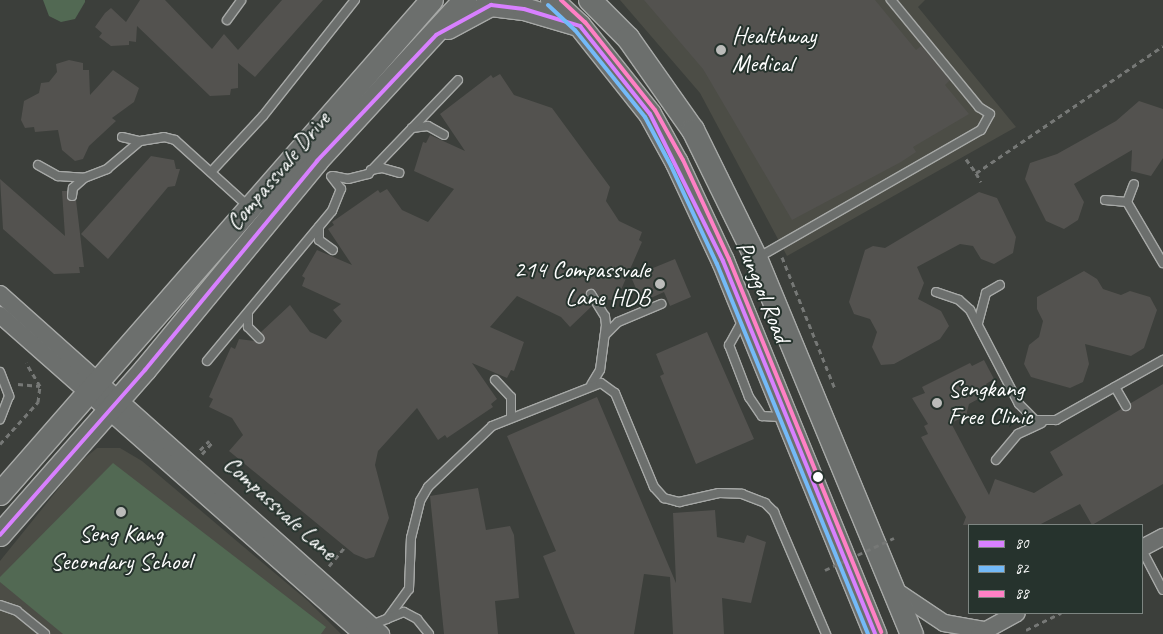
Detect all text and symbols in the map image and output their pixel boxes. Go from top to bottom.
place label: Healthway Medical [732,22,816,78]
marker: Healthway Medical [714,43,728,57]
street label: Compassvale Drive [220,105,336,237]
street label: Punggol Road [730,238,796,346]
place label: 214 Compassvale Lane HDB [514,256,650,312]
marker: 214 Compassvale Lane HDB [654,278,666,290]
place label: Sengkang Free Clinic [948,375,1033,431]
marker: Sengkang Free Clinic [930,396,944,410]
street label: Compassvale Lane [217,449,343,567]
unlabelled marker [813,472,823,482]
marker: Seng Kang Secondary School [115,506,127,518]
place label: Seng Kang Secondary School [51,520,191,576]
legend [968,524,1143,614]
text: 80 [1015,534,1029,553]
text: 82 [1015,559,1029,578]
text: 88 [1015,584,1029,603]

